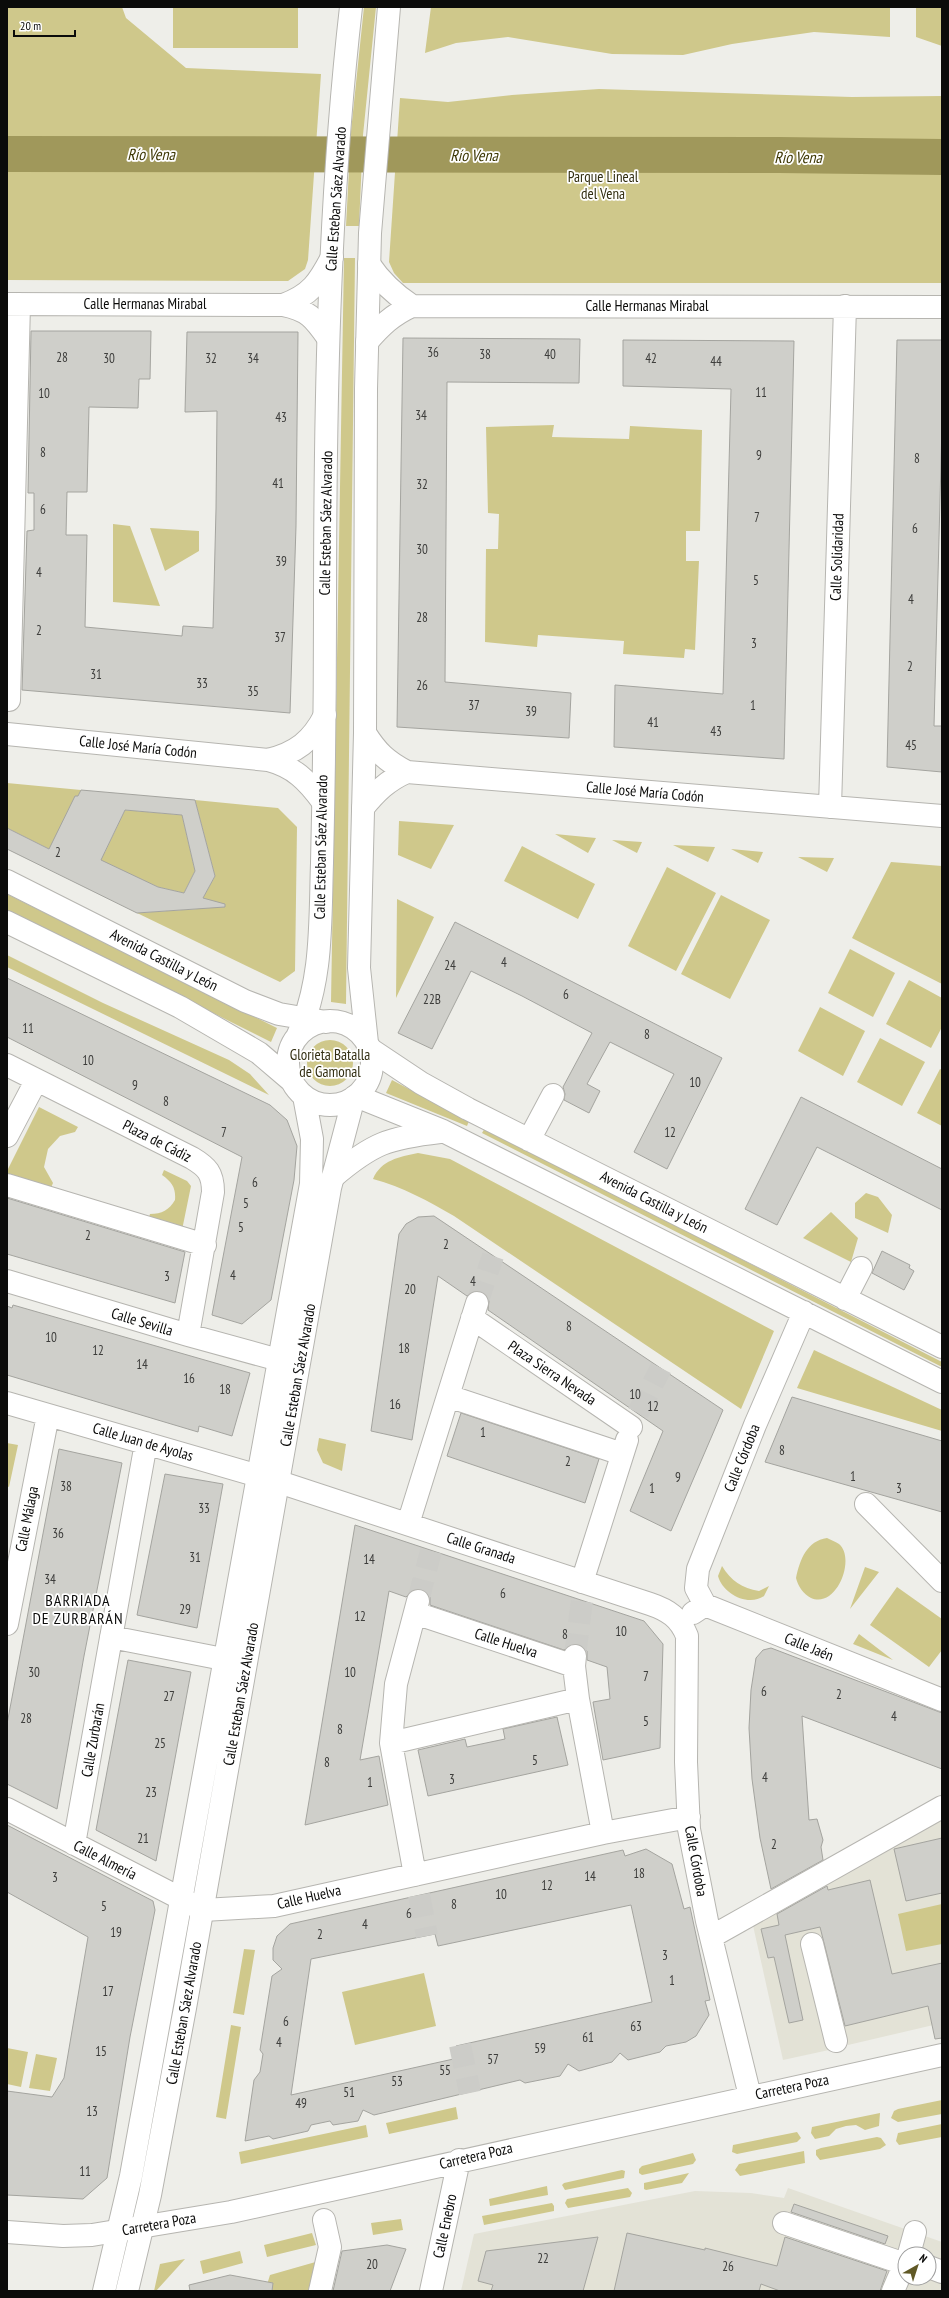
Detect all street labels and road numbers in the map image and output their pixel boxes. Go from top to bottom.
street label: Calle Esteban Sáez Alvarado [321,126,350,272]
street label: Calle Hermanas Mirabal [84,294,207,313]
street label: Calle Hermanas Mirabal [586,296,709,315]
street label: Calle Esteban Sáez Alvarado [315,450,336,596]
street label: Calle Solidaridad [825,513,848,601]
street label: Calle José María Codón [78,731,198,762]
street label: Calle Esteban Sáez Alvarado [310,774,331,920]
street label: Calle José María Codón [585,777,705,806]
street label: Avenida Castilla y León [107,924,221,995]
street label: Plaza de Cádiz [120,1115,195,1166]
street label: Avenida Castilla y León [597,1166,711,1237]
street label: Calle Esteban Sáez Alvarado [276,1302,319,1448]
street label: Calle Sevilla [109,1303,175,1340]
street label: Plaza Sierra Nevada [505,1336,600,1409]
street label: Calle Juan de Ayolas [91,1418,196,1465]
street label: Calle Córdoba [719,1421,764,1495]
street label: Calle Málaga [11,1484,42,1553]
street label: Calle Granada [444,1527,518,1568]
street label: Calle Esteban Sáez Alvarado [219,1621,262,1767]
street label: Calle Huelva [472,1623,540,1662]
street label: Calle Jaén [782,1628,837,1665]
street label: Calle Zurbarán [77,1701,108,1778]
street label: Calle Córdoba [681,1824,712,1898]
street label: Calle Almería [70,1836,140,1884]
street label: Calle Huelva [275,1880,343,1913]
street label: Calle Esteban Sáez Alvarado [162,1940,205,2086]
street label: Carretera Poza [753,2069,830,2104]
street label: Carretera Poza [437,2138,514,2173]
street label: Calle Enebro [428,2192,461,2260]
street label: Carretera Poza [121,2208,197,2239]

